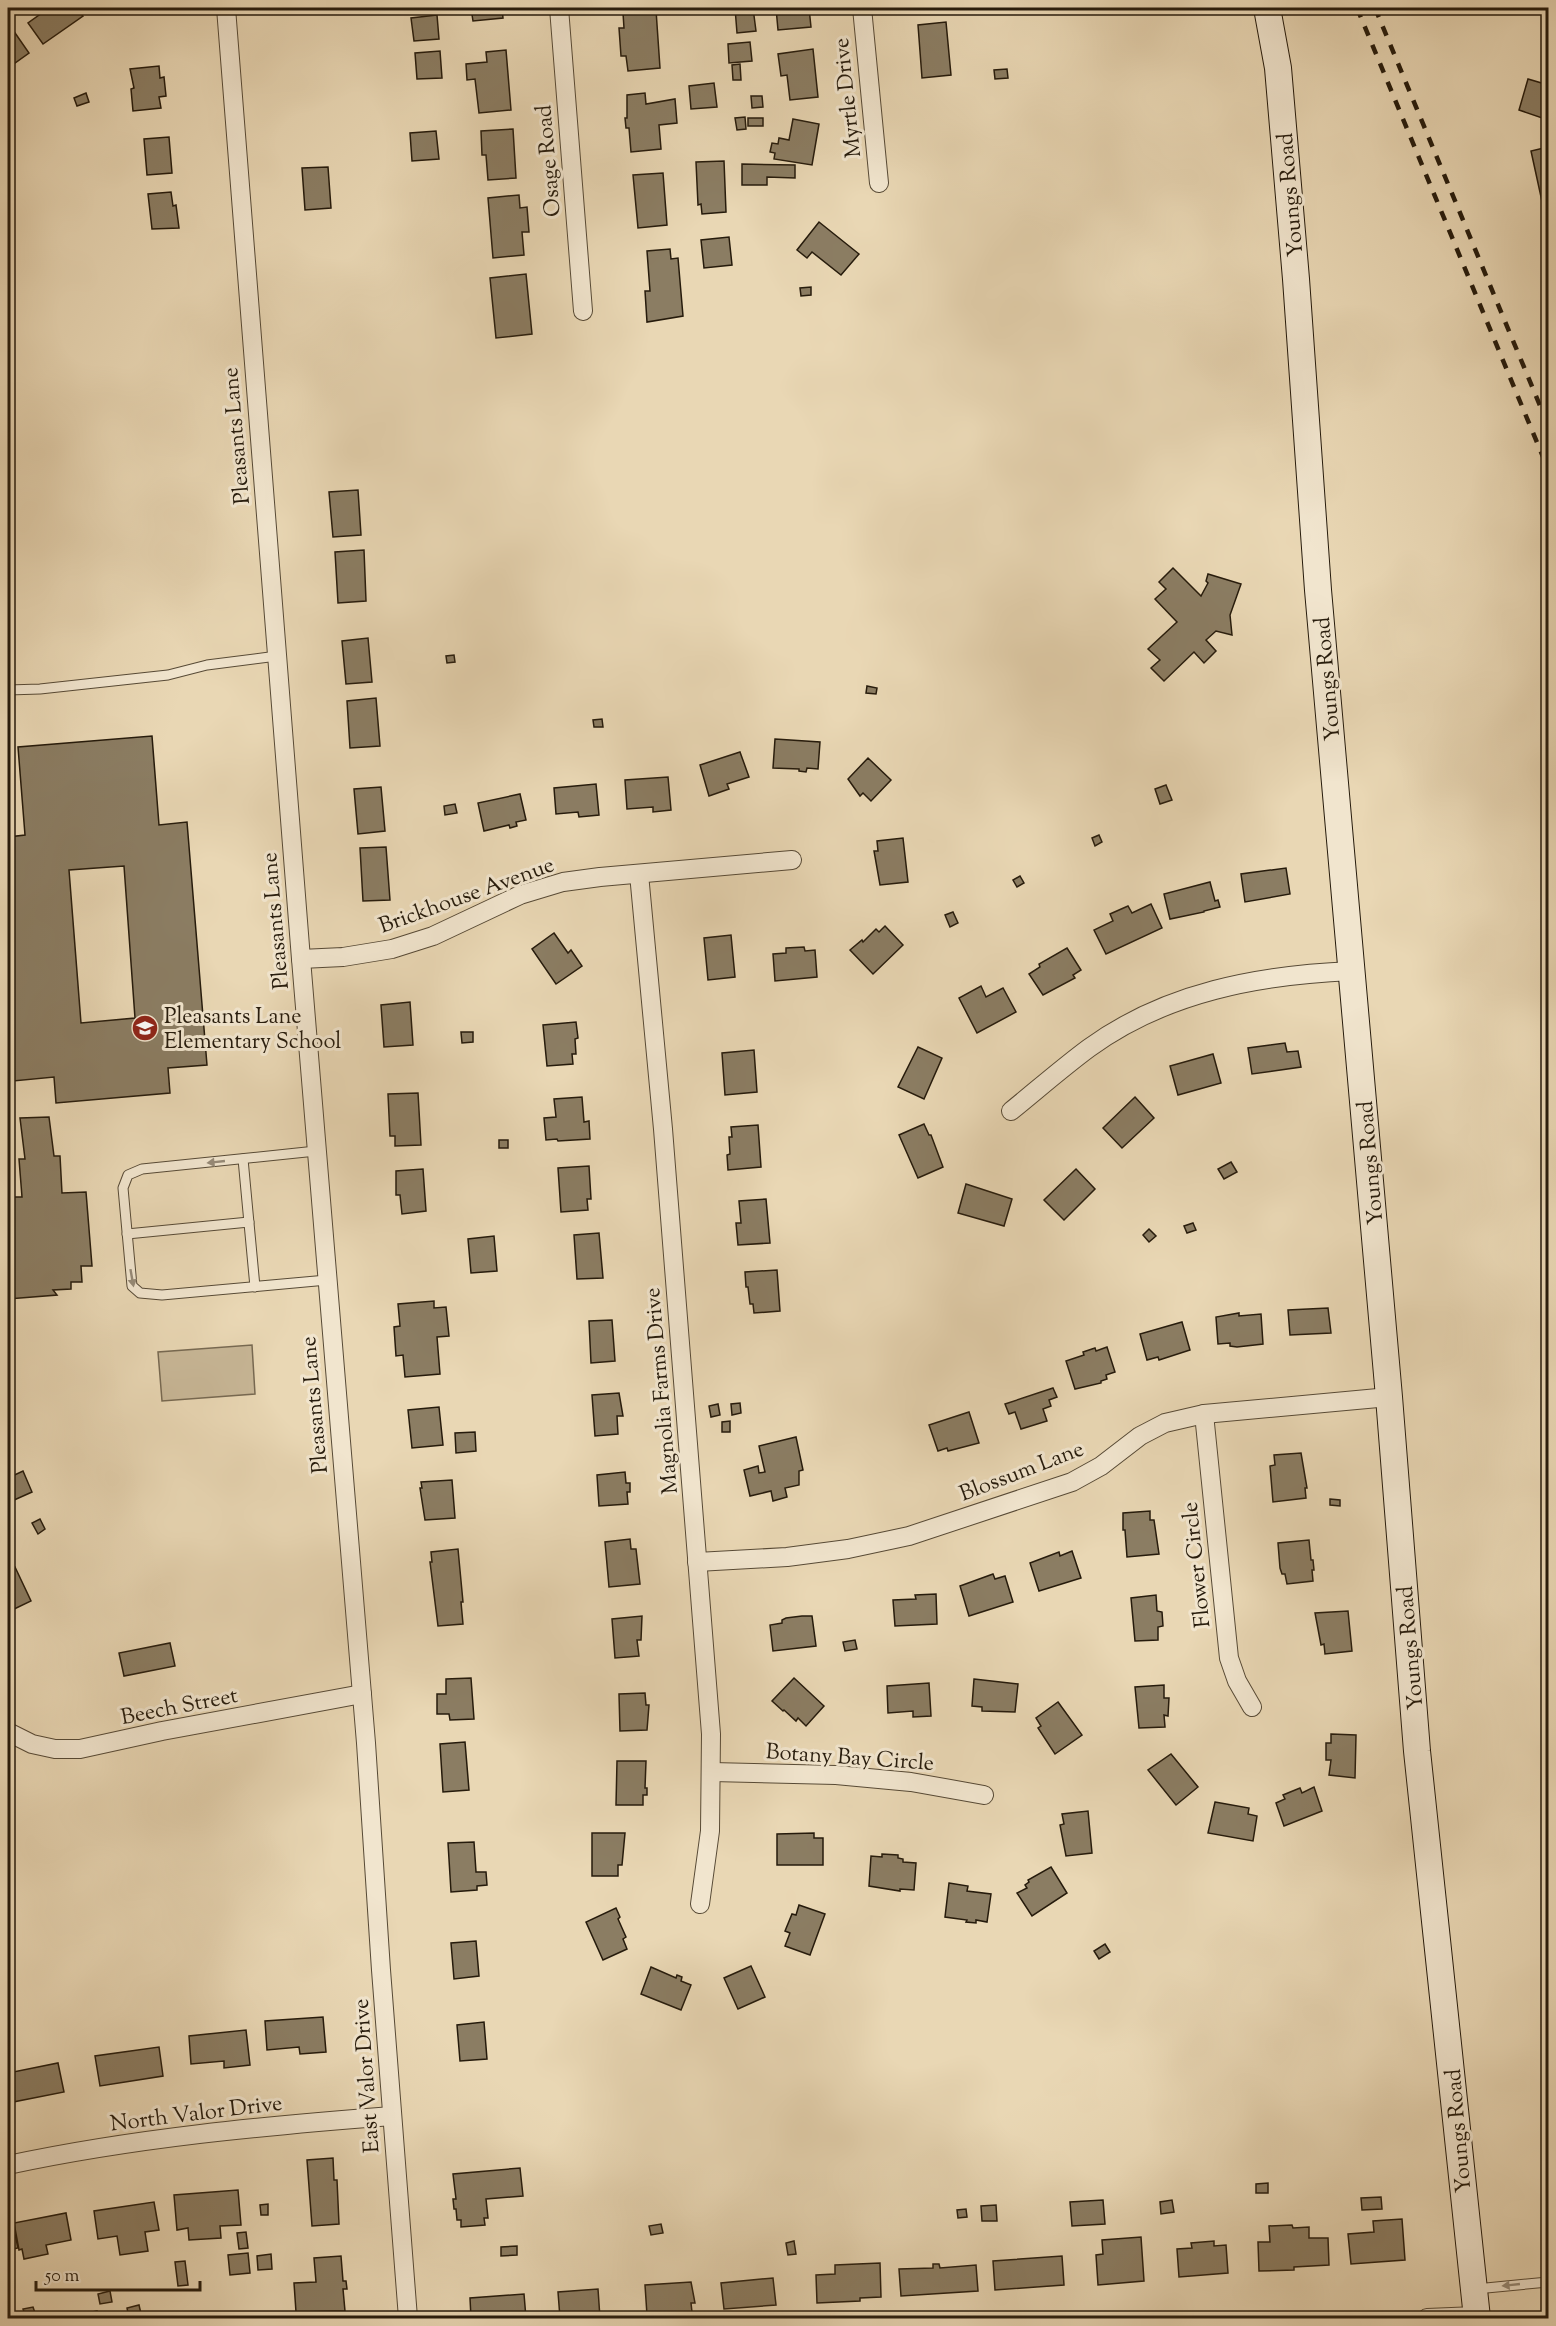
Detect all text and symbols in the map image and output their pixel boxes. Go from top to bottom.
street label: Myrtle Drive [827,36,871,159]
street label: Osage Road [529,103,571,218]
street label: Youngs Road [1271,131,1313,258]
street label: Pleasants Lane [216,366,260,506]
street label: Youngs Road [1308,615,1350,742]
street label: Brickhouse Avenue [375,850,559,943]
street label: Pleasants Lane [255,851,299,991]
place label: Pleasants Lane Elementary School [164,1002,341,1059]
school or university icon: Pleasants Lane Elementary School [130,1013,160,1043]
street label: Youngs Road [1351,1099,1393,1226]
one-way arrow [207,1157,226,1167]
one-way arrow [128,1269,137,1288]
street label: Magnolia Farms Drive [638,1286,688,1495]
street label: Pleasants Lane [294,1335,338,1475]
street label: Blossum Lane [955,1434,1089,1511]
street label: Flower Circle [1175,1500,1220,1629]
street label: Youngs Road [1391,1584,1433,1711]
street label: Beech Street [118,1681,241,1735]
street label: Botany Bay Circle [765,1737,935,1781]
street label: East Valor Drive [347,1998,389,2154]
street label: Youngs Road [1439,2067,1481,2194]
street label: North Valor Drive [109,2089,284,2141]
scale bar [36,2254,200,2292]
text: 50 m [44,2264,80,2290]
one-way arrow [1501,2280,1520,2290]

